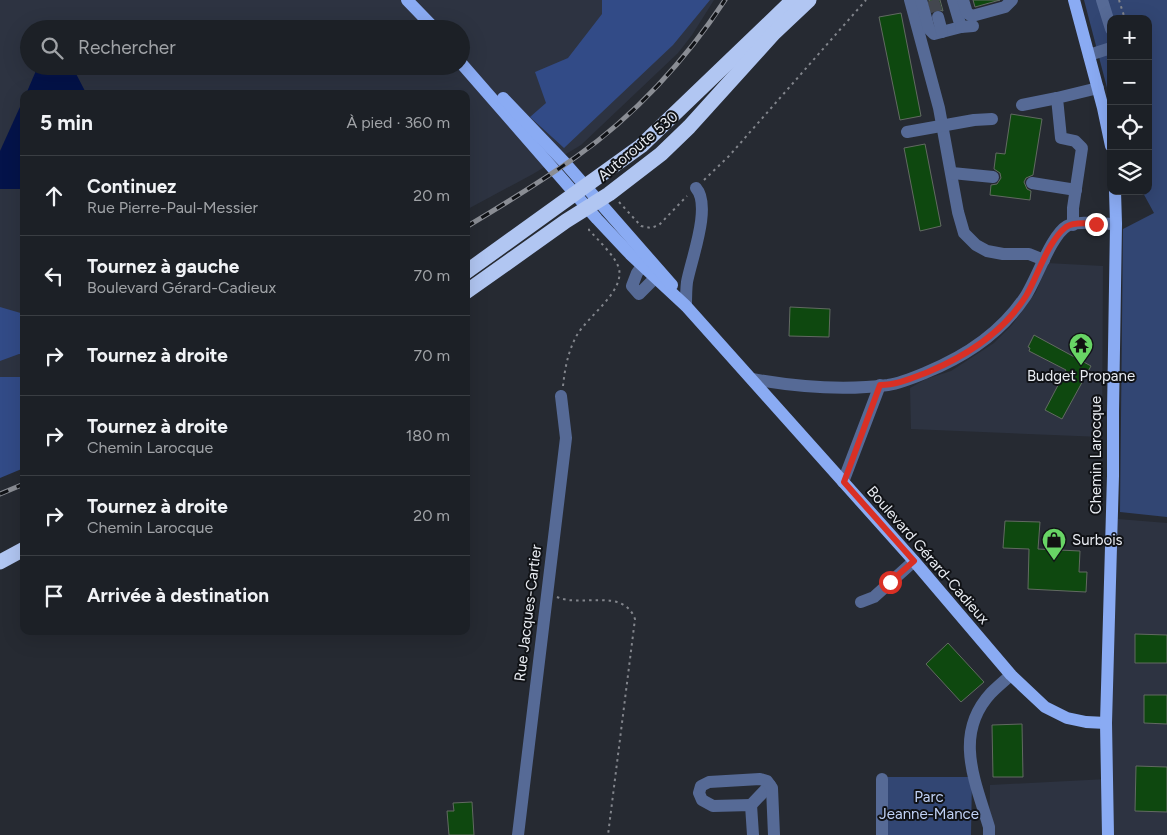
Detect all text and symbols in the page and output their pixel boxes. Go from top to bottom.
map controls [1107,15,1152,195]
button: + [1107,15,1152,60]
search box [20,20,470,75]
icon: search [38,34,66,62]
text: Rechercher [78,36,176,59]
button: − [1107,60,1152,105]
button: locate [1107,105,1152,150]
street label: Autoroute 530 [594,107,682,185]
text: 5 min [40,110,93,135]
text: À pied · 360 m [346,113,450,132]
button: layers [1107,150,1152,195]
text: Continuez [87,175,176,198]
icon: ahead [40,182,68,210]
text: 20 m [413,186,450,205]
text: Rue Pierre-Paul-Messier [87,198,258,217]
route end [1085,213,1108,236]
text: Tournez à gauche [87,255,239,278]
icon: left [40,262,68,290]
text: 70 m [414,266,450,285]
text: Boulevard Gérard-Cadieux [87,278,276,297]
temple icon: Budget Propane [1068,332,1094,366]
icon: right [40,342,68,370]
text: Tournez à droite [87,344,228,367]
text: 70 m [414,346,450,365]
place label: Budget Propane [1027,367,1135,385]
street label: Chemin Larocque [1087,396,1105,514]
text: Tournez à droite [87,415,228,438]
icon: right [40,422,68,450]
text: 180 m [406,426,450,445]
text: Chemin Larocque [87,438,213,457]
street label: Boulevard Gérard-Cadieux [863,482,993,628]
text: Tournez à droite [87,495,228,518]
icon: right [40,502,68,530]
text: 20 m [413,506,450,525]
text: Chemin Larocque [87,518,213,537]
shop icon: Surbois [1041,527,1067,561]
place label: Surbois [1072,531,1123,549]
street label: Rue Jacques-Cartier [511,544,545,682]
route start [879,571,902,594]
icon: arrive [40,582,68,610]
text: Arrivée à destination [87,584,269,607]
park label: Parc Jeanne-Mance [879,788,979,823]

